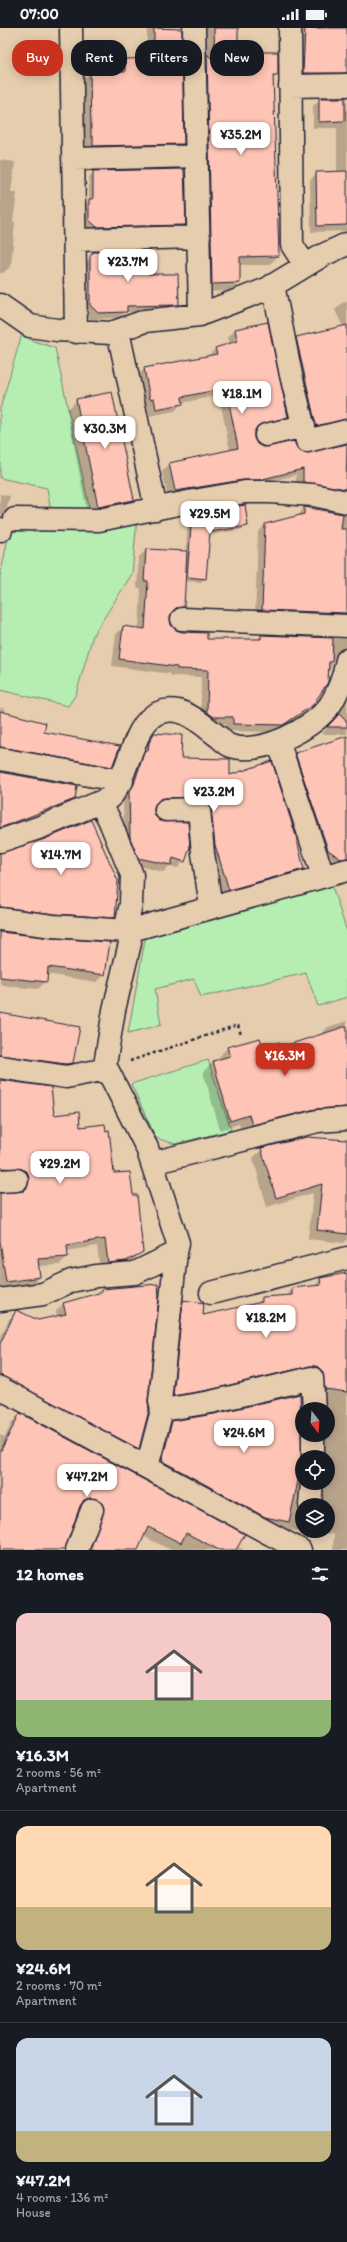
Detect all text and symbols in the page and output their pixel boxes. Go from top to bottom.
text: 07:00 [20,5,59,23]
chip: Buy [12,40,63,76]
chip: Rent [71,40,127,76]
chip: Filters [135,40,202,76]
chip: New [210,40,264,76]
pin: ¥35.2M [208,122,274,156]
text: ¥35.2M [220,127,262,142]
pin: ¥23.7M [95,249,161,283]
text: ¥23.7M [107,254,149,269]
pin: ¥18.1M [209,381,275,415]
text: ¥18.1M [222,386,262,401]
pin: ¥30.3M [72,416,138,450]
text: ¥30.3M [84,421,126,436]
pin: ¥29.5M [177,501,243,535]
text: ¥29.5M [189,506,231,521]
pin: ¥23.2M [181,779,247,813]
text: ¥23.2M [193,784,235,799]
pin: ¥14.7M [28,842,94,876]
text: ¥14.7M [41,847,82,862]
pin: ¥16.3M [252,1043,318,1077]
text: ¥16.3M [265,1048,305,1063]
pin: ¥29.2M [27,1151,93,1185]
text: ¥29.2M [39,1156,81,1171]
pin: ¥18.2M [233,1305,299,1339]
text: ¥18.2M [246,1310,286,1325]
north arrow [295,1402,335,1442]
map controls [295,1402,335,1538]
pin: ¥24.6M [211,1420,277,1454]
text: ¥24.6M [223,1425,265,1440]
button: locate [295,1450,335,1490]
pin: ¥47.2M [54,1464,120,1498]
text: ¥47.2M [66,1469,108,1484]
button: layers [295,1498,335,1538]
icon: filters [309,1563,331,1585]
text: 12 homes [16,1564,84,1584]
icon: home [138,1639,210,1711]
text: ¥16.3M [16,1745,69,1765]
text: 2 rooms · 56 m² [16,1765,101,1780]
text: Apartment [16,1780,77,1795]
icon: home [138,1852,210,1924]
text: ¥24.6M [16,1958,71,1978]
text: 2 rooms · 70 m² [16,1978,102,1993]
text: Apartment [16,1993,77,2008]
icon: home [138,2064,210,2136]
text: ¥47.2M [16,2170,71,2190]
text: 4 rooms · 136 m² [16,2190,108,2205]
text: House [16,2205,51,2220]

